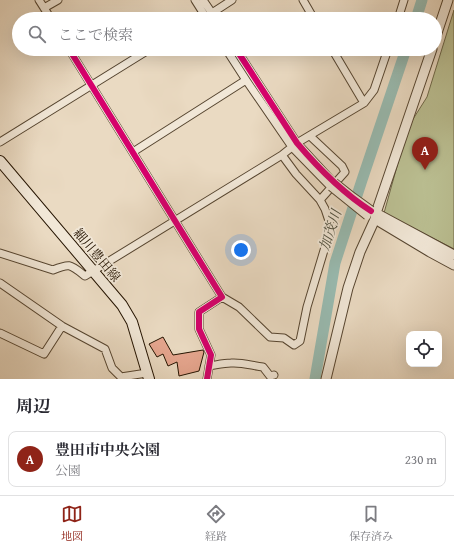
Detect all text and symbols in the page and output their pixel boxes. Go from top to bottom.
search box [12,12,442,56]
icon: search [26,23,48,45]
text: ここで検索 [58,24,133,45]
pin: A [412,137,438,170]
water label: 加茂川 [314,205,347,253]
street label: 細川豊田線 [69,224,125,286]
your location [231,240,251,260]
map controls [406,331,442,367]
button: locate [406,331,442,367]
text: 周辺 [16,393,50,418]
text: 豊田市中央公園 [55,439,160,460]
text: A [26,450,34,469]
text: 230 m [405,450,437,469]
text: 公園 [55,461,81,480]
tab: 地図 [61,503,83,544]
tab: 経路 [205,503,227,544]
tab: 保存済み [349,503,393,544]

